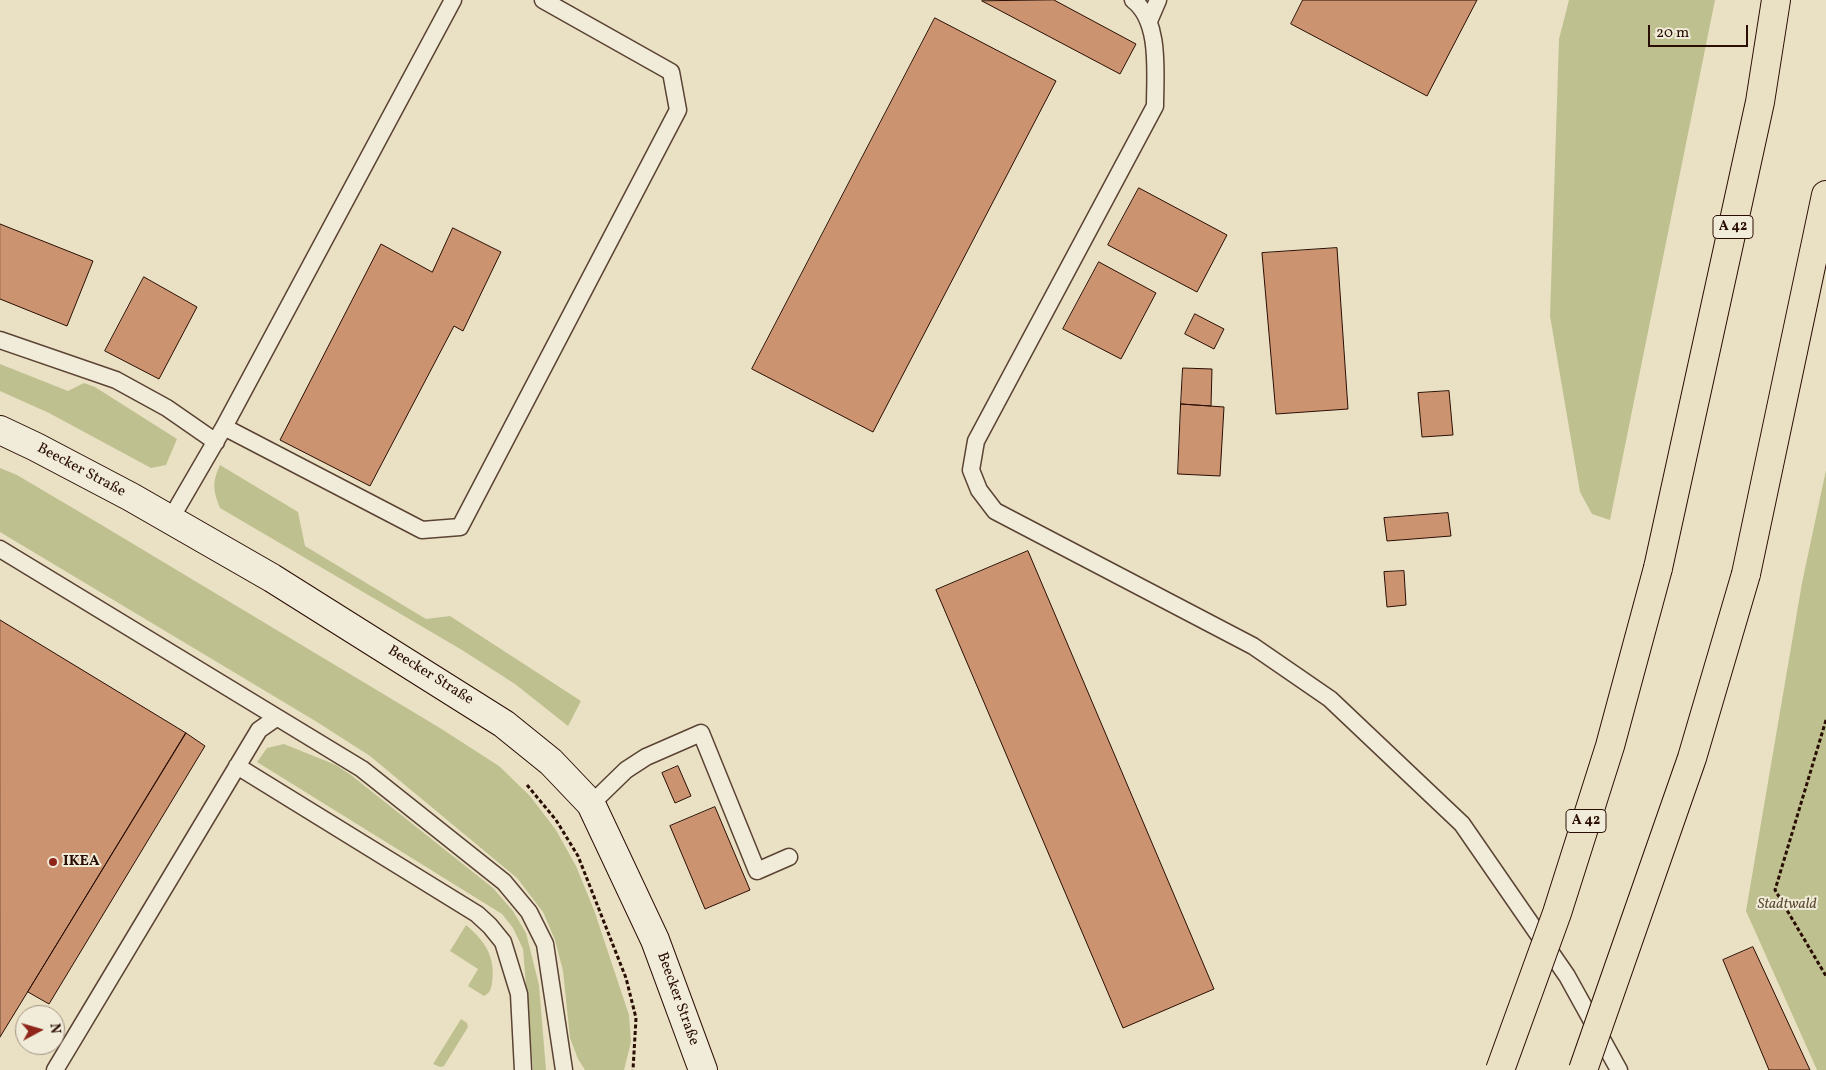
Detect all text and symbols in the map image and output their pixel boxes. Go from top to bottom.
scale bar [1651,15,1751,47]
text: 20 m [1656,23,1689,44]
road number: A 42 [1713,216,1753,238]
street label: Beecker Straße [34,440,128,502]
street label: Beecker Straße [384,643,476,709]
road number: A 42 [1566,809,1606,832]
place label: IKEA [63,853,100,871]
marker: IKEA [47,856,59,868]
park label: Stadtwald [1757,896,1817,914]
street label: Beecker Straße [652,950,702,1048]
north arrow [15,1005,65,1055]
text: N [44,1022,64,1035]

